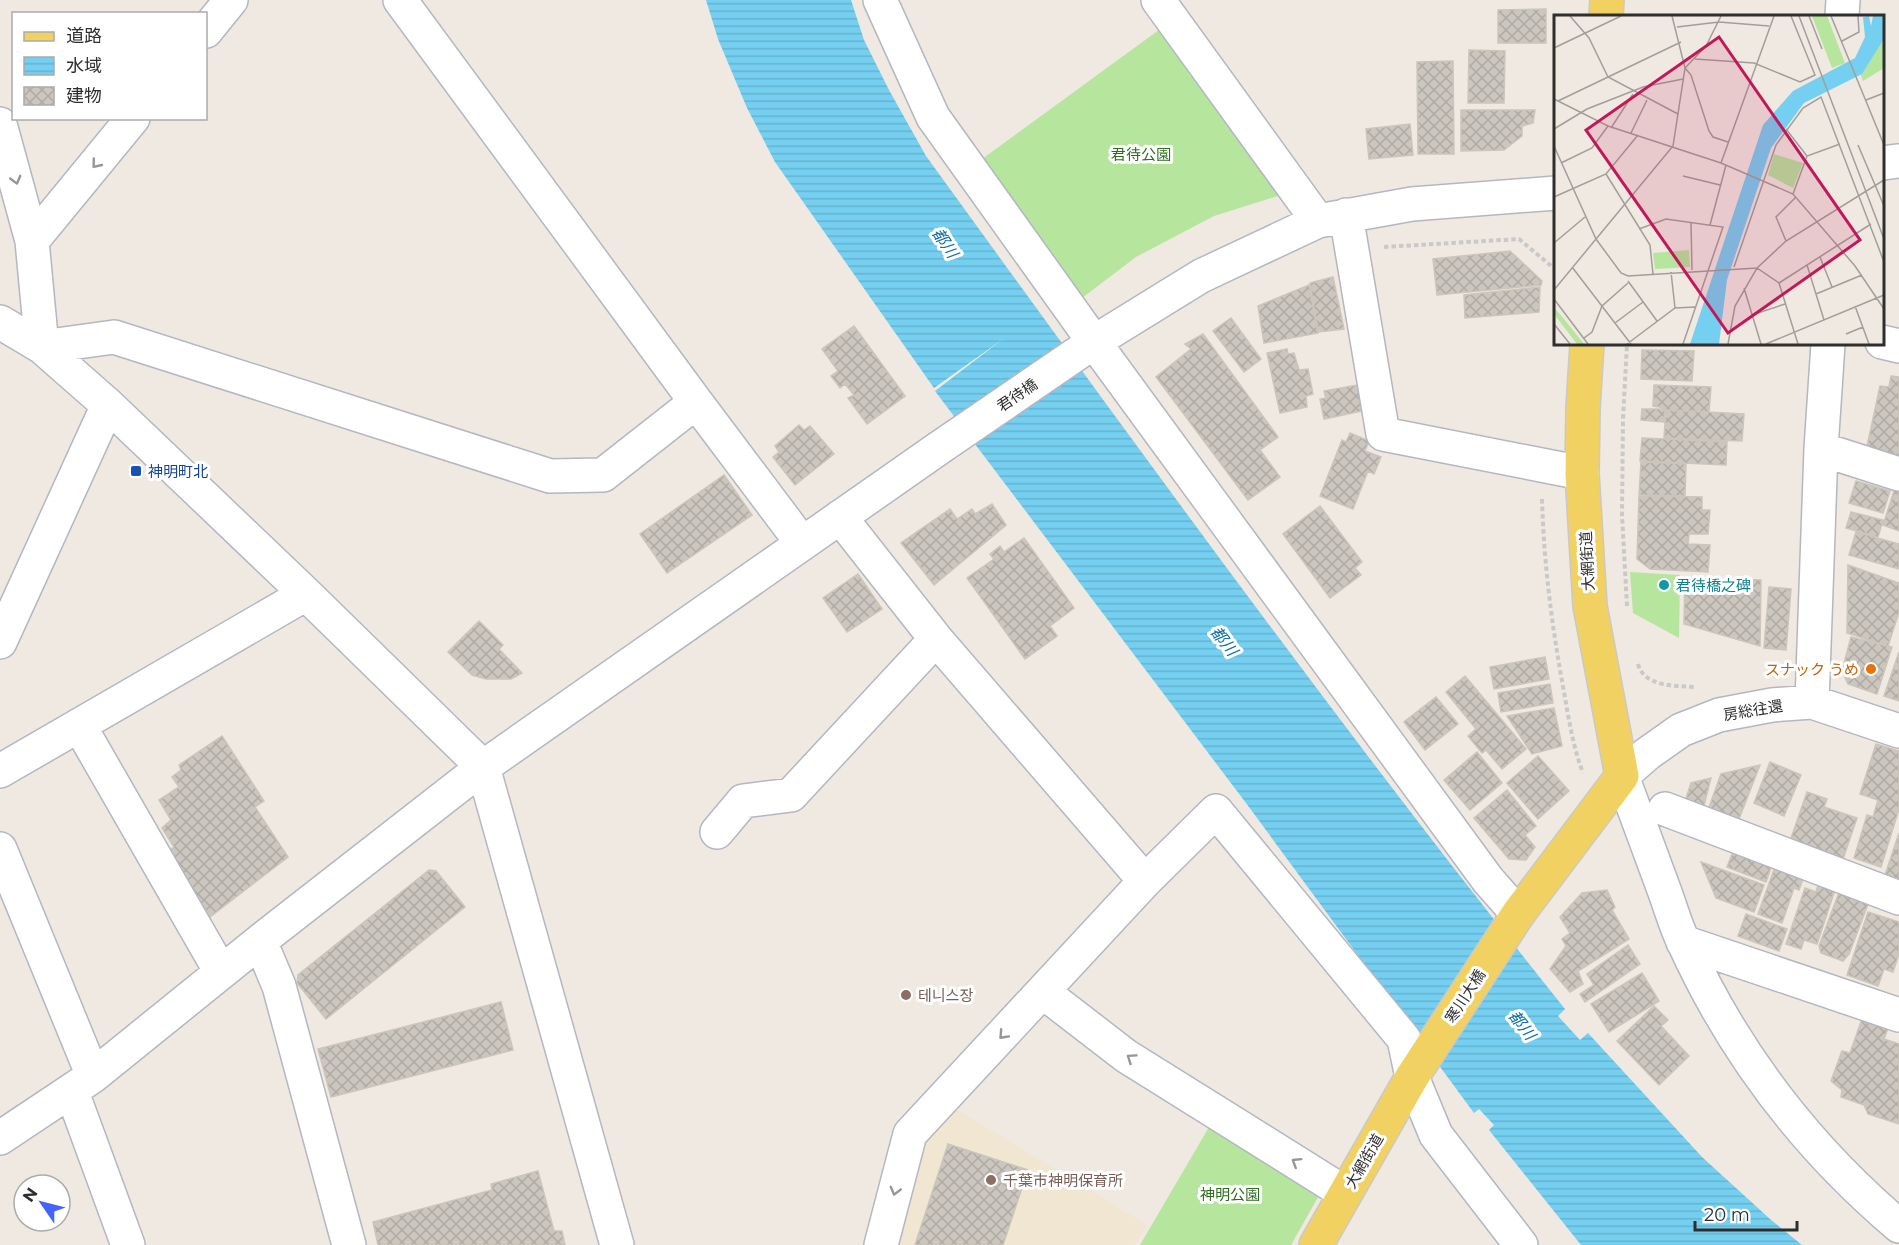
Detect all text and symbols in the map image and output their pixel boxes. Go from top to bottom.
legend [12,12,207,120]
inset map [1554,15,1884,345]
text: 道路 [66,25,102,47]
text: 水域 [66,55,102,77]
text: 建物 [66,85,102,107]
park label: 君待公園 [1111,145,1171,164]
one-way arrow [92,157,103,168]
one-way arrow [8,175,21,185]
water label: 都川 [928,224,963,263]
street label: 君待橋 [993,375,1041,415]
place label: 神明町北 [148,462,208,481]
marker: 神明町北 [129,464,143,478]
street label: 大網街道 [1576,531,1598,591]
place label: 君待橋之碑 [1676,576,1751,595]
marker: 君待橋之碑 [1657,578,1671,592]
water label: 都川 [1207,623,1243,661]
place label: スナック うめ [1765,660,1859,679]
marker: スナック うめ [1864,662,1878,676]
street label: 房総往還 [1722,696,1784,724]
street label: 寒川大橋 [1441,966,1489,1026]
place label: 테니스장 [918,986,973,1005]
marker: 테니스장 [899,988,913,1002]
water label: 都川 [1505,1007,1541,1045]
one-way arrow [999,1028,1010,1038]
one-way arrow [1126,1054,1137,1065]
street label: 大網街道 [1341,1130,1387,1192]
one-way arrow [1292,1157,1302,1169]
place label: 千葉市神明保育所 [1003,1171,1123,1190]
north arrow [12,1173,72,1233]
marker: 千葉市神明保育所 [984,1173,998,1187]
text: N [19,1184,42,1205]
one-way arrow [890,1185,902,1196]
park label: 神明公園 [1200,1185,1260,1204]
scale bar [1695,1194,1797,1232]
text: 20 m [1704,1204,1750,1226]

